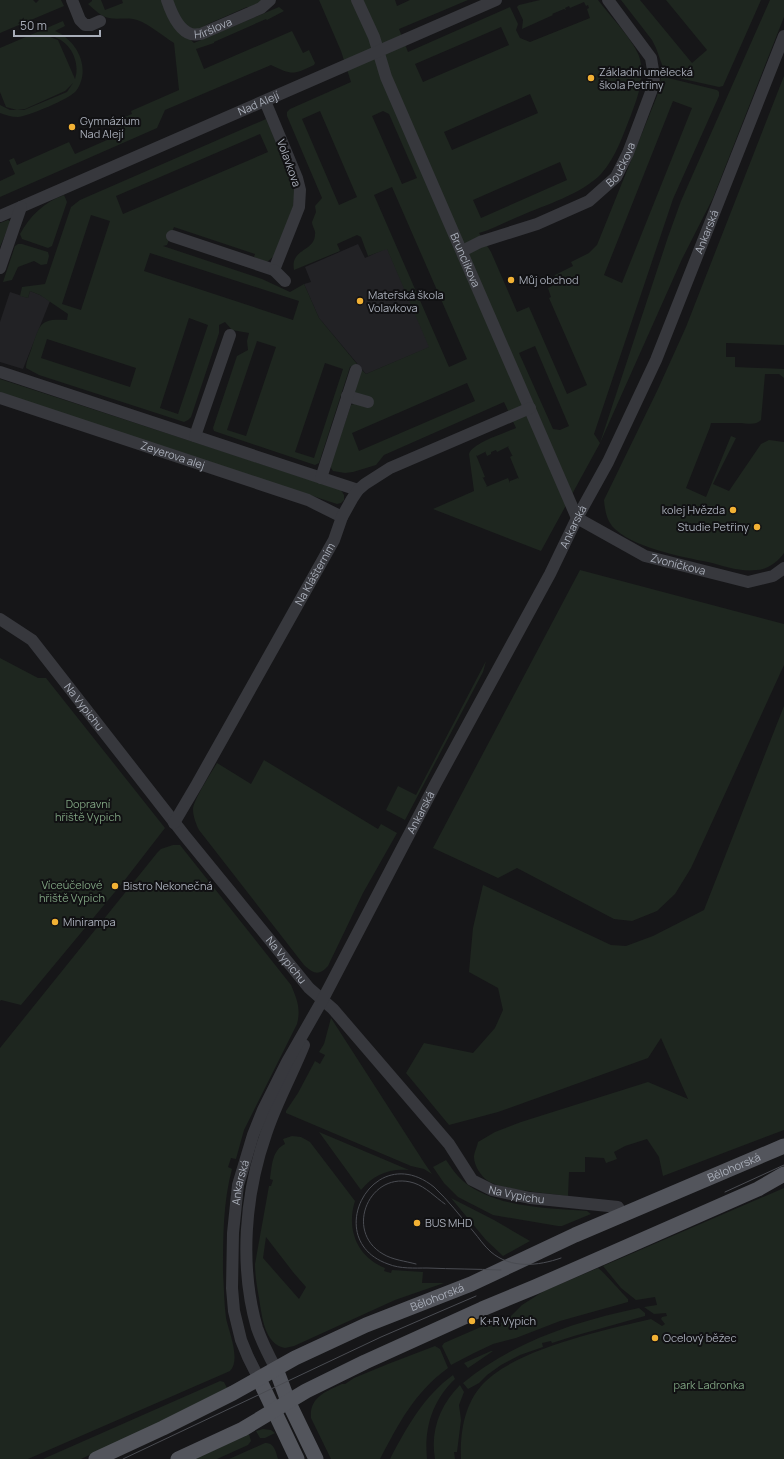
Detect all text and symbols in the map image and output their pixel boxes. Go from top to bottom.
scale bar [14,12,100,38]
street label: Hiršlova [193,14,234,42]
text: 50 m [20,17,47,34]
place label: Základní umělecká škola Petřiny [599,64,693,92]
marker: Základní umělecká škola Petřiny [586,73,596,83]
street label: Nad Alejí [235,87,282,119]
place label: Gymnázium Nad Alejí [80,113,140,141]
marker: Gymnázium Nad Alejí [67,122,77,132]
street label: Volavkova [274,137,305,189]
street label: Boučkova [602,140,638,190]
street label: Ankarská [691,207,722,256]
street label: Brunclíkova [447,230,484,289]
place label: Můj obchod [519,272,578,287]
marker: Můj obchod [506,275,516,285]
place label: Mateřská škola Volavkova [368,287,444,315]
marker: Mateřská škola Volavkova [355,296,365,306]
street label: Zeyerova alej [139,437,207,472]
street label: Ankarská [556,502,590,550]
place label: kolej Hvězda [662,502,725,517]
marker: kolej Hvězda [728,505,738,515]
place label: Studie Petřiny [677,519,749,534]
marker: Studie Petřiny [752,522,762,532]
street label: Na Klášterním [291,540,338,608]
street label: Zvoníčkova [649,550,707,578]
street label: Na Vypichu [61,680,108,733]
street label: Ankarská [403,788,437,836]
park label: Dopravní hřiště Vypich [55,796,121,824]
park label: Víceúčelové hřiště Vypich [39,877,105,905]
place label: Bistro Nekonečná [123,878,213,893]
marker: Bistro Nekonečná [110,881,120,891]
place label: Minirampa [63,914,116,929]
marker: Minirampa [50,917,60,927]
street label: Na Vypichu [263,933,310,986]
street label: Bělohorská [705,1149,763,1185]
street label: Ankarská [228,1158,252,1206]
street label: Na Vypichu [487,1181,545,1206]
place label: BUS MHD [425,1215,472,1230]
marker: BUS MHD [412,1218,422,1228]
street label: Bělohorská [408,1279,466,1314]
place label: K+R Vypich [480,1313,536,1328]
marker: K+R Vypich [467,1316,477,1326]
place label: Ocelový běžec [663,1330,737,1345]
marker: Ocelový běžec [650,1333,660,1343]
park label: park Ladronka [674,1377,744,1392]

